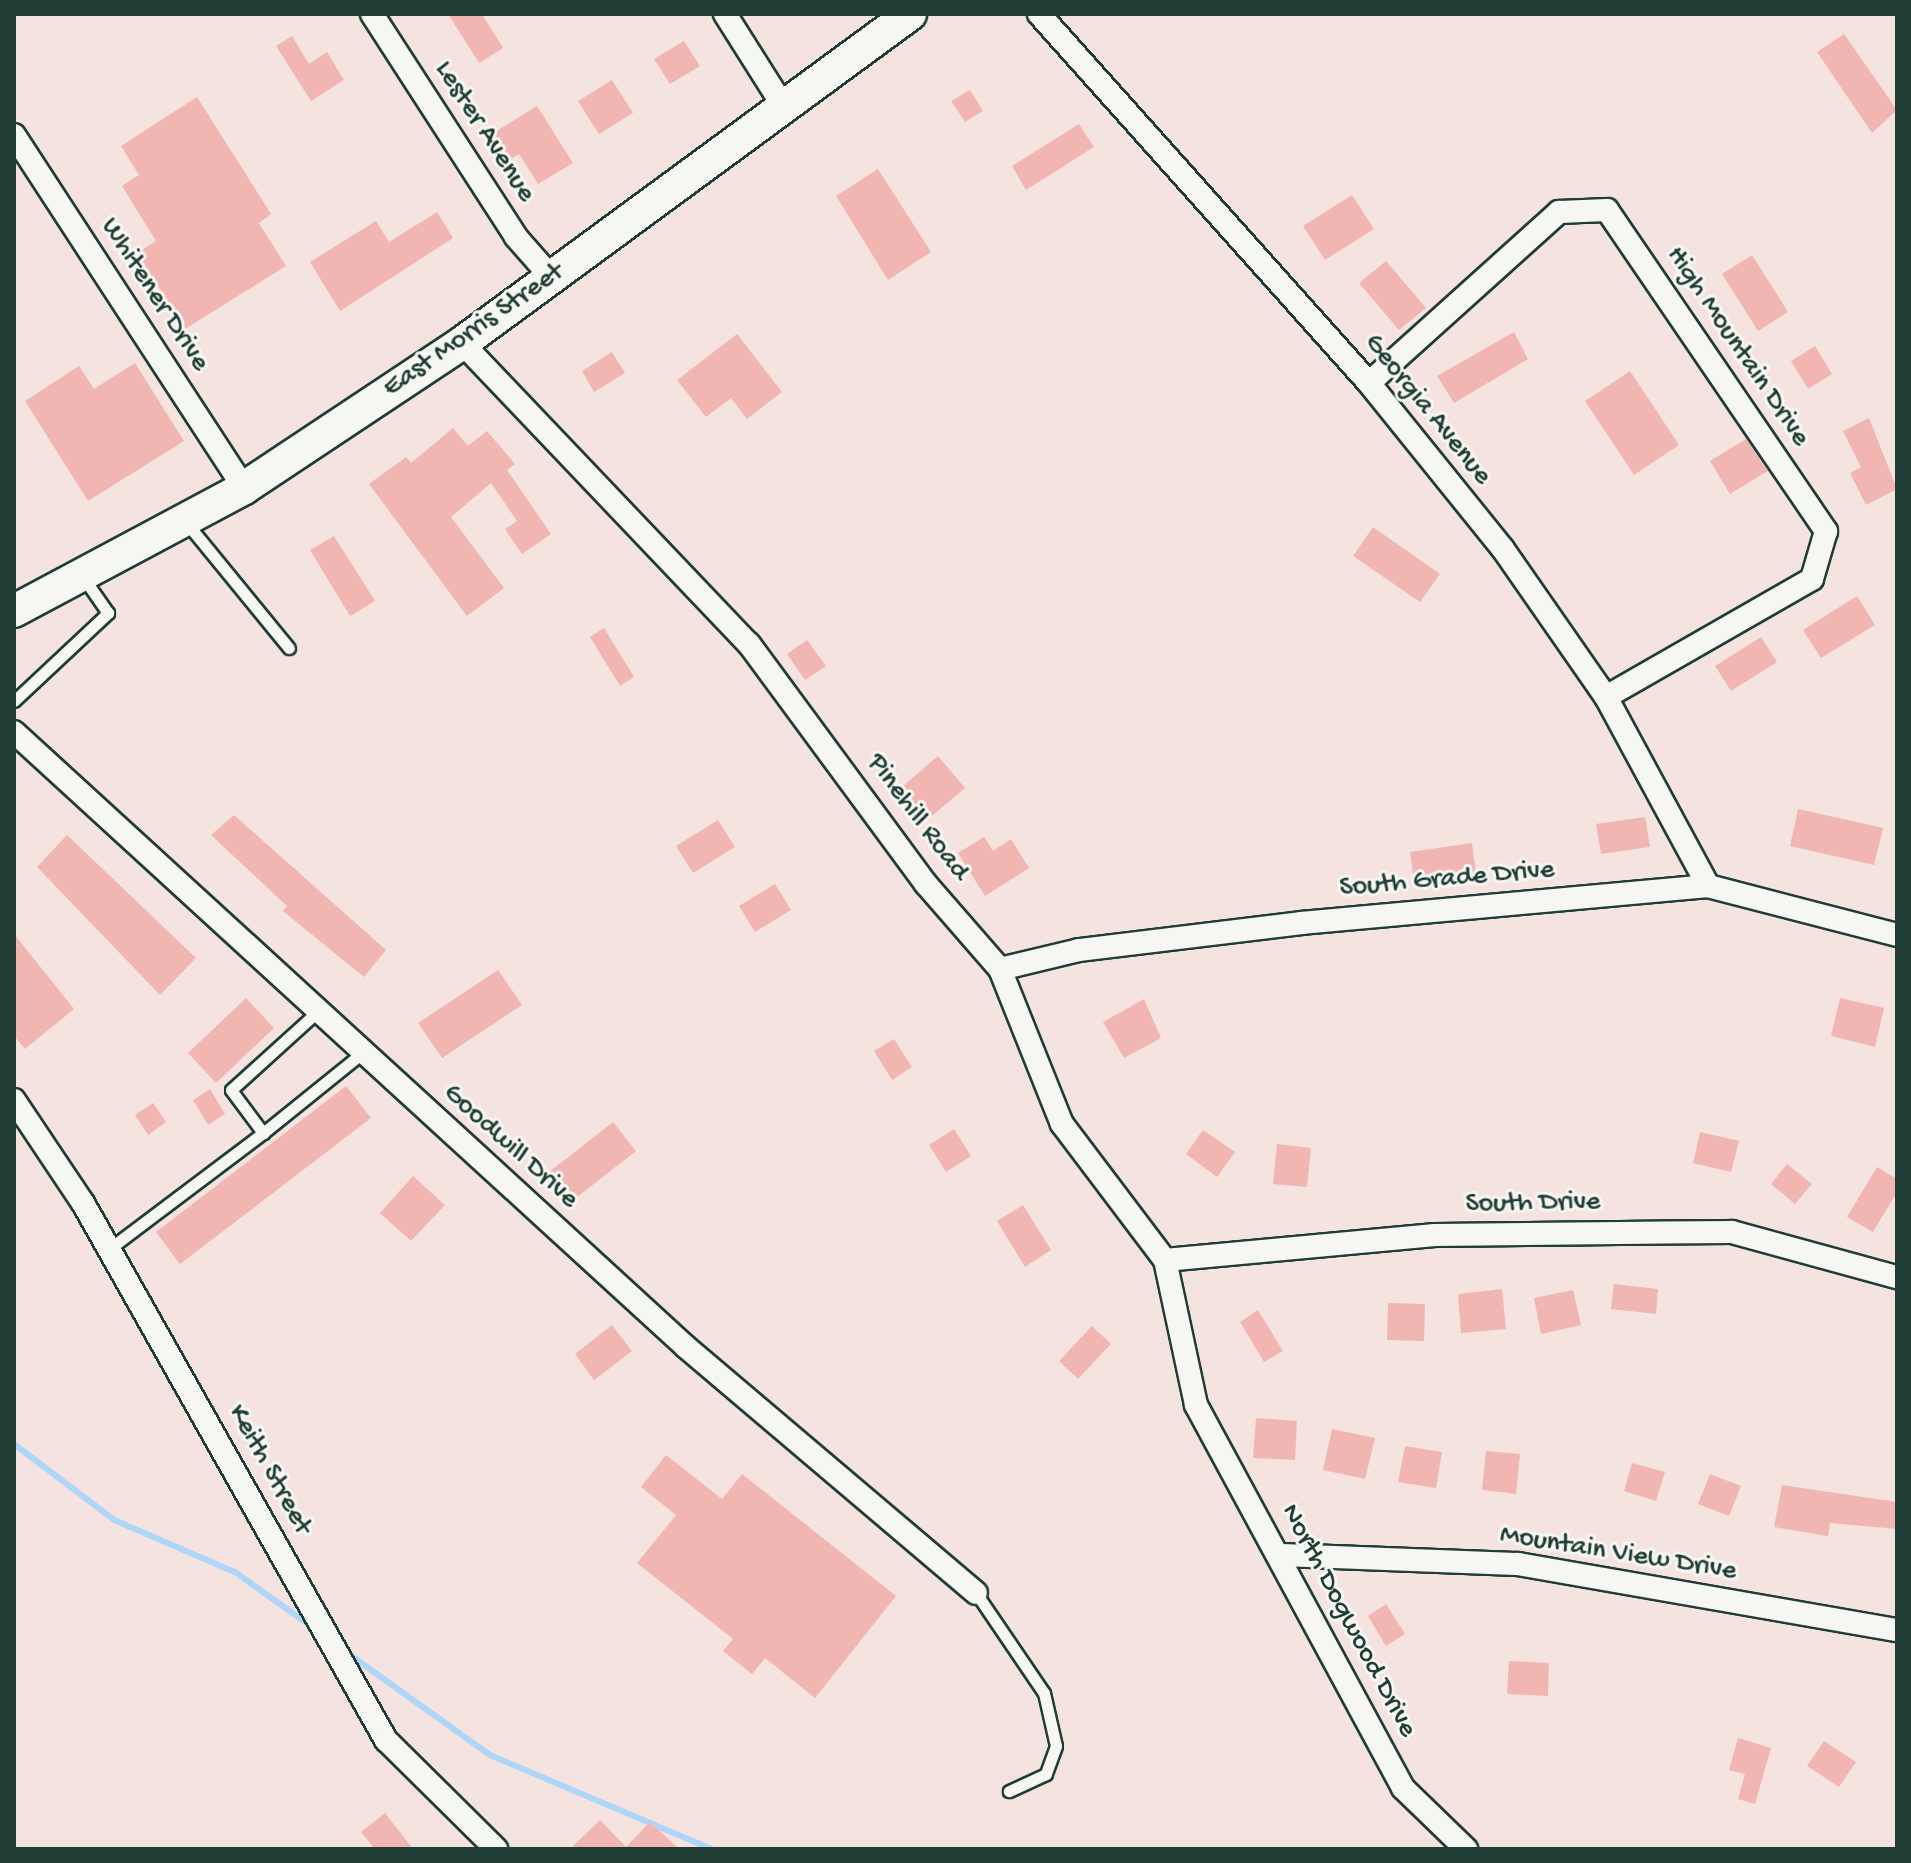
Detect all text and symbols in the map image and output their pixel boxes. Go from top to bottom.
street label: Lester Avenue [426,55,542,209]
street label: Whitener Drive [92,212,216,378]
street label: High Mountain Drive [1658,241,1816,453]
street label: East Morris Street [377,256,571,406]
street label: Georgia Avenue [1356,328,1498,492]
street label: Pinehill Road [858,748,976,888]
street label: South Grade Drive [1338,854,1556,906]
street label: Goodwill Drive [435,1077,585,1217]
street label: South Drive [1465,1186,1601,1222]
street label: Keith Street [219,1399,319,1541]
street label: North Dogwood Drive [1272,1499,1424,1743]
street label: Mountain View Drive [1497,1519,1739,1589]

